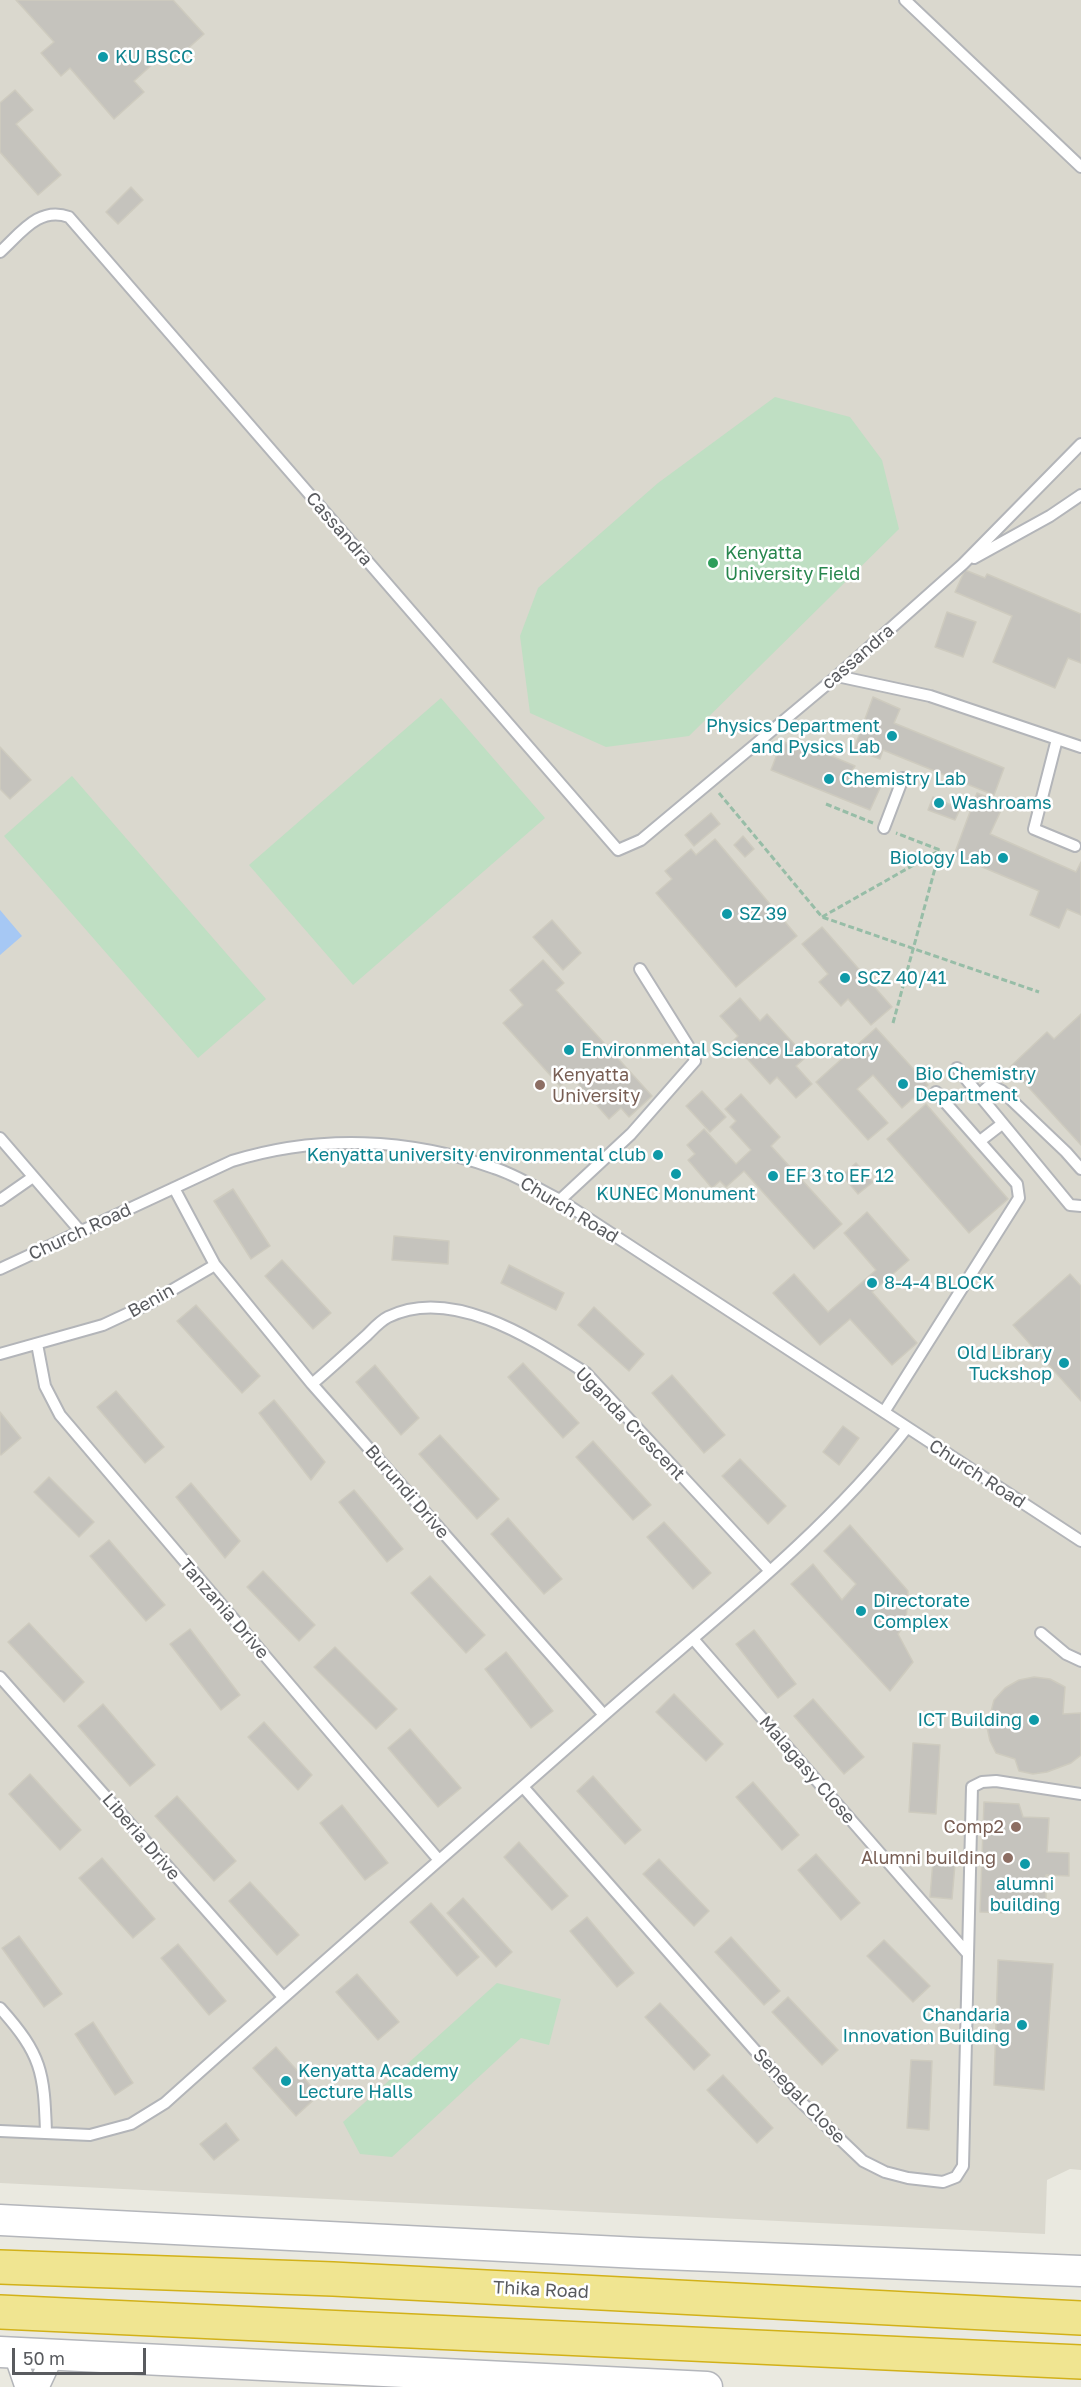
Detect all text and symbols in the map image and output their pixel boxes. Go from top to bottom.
place label: KU BSCC [115,46,193,68]
marker: KU BSCC [96,50,110,64]
street label: Cassandra [301,488,377,570]
place label: Kenyatta University Field [725,542,860,584]
marker: Kenyatta University Field [706,556,720,570]
street label: cassandra [818,620,898,694]
place label: Physics Department and Pysics Lab [706,715,880,758]
marker: Physics Department and Pysics Lab [885,729,899,743]
place label: Chemistry Lab [841,768,966,790]
marker: Chemistry Lab [822,772,836,786]
place label: Washroams [951,792,1052,814]
marker: Washroams [932,796,946,810]
place label: Biology Lab [890,847,991,869]
marker: Biology Lab [996,851,1010,865]
place label: SZ 39 [739,903,787,925]
marker: SZ 39 [720,907,734,921]
place label: SCZ 40/41 [857,967,946,989]
marker: SCZ 40/41 [838,971,852,985]
place label: Environmental Science Laboratory [581,1039,879,1061]
marker: Environmental Science Laboratory [562,1043,576,1057]
place label: Bio Chemistry Department [915,1063,1036,1106]
place label: Kenyatta University [552,1064,640,1106]
marker: Bio Chemistry Department [896,1077,910,1091]
marker: Kenyatta University [533,1078,547,1092]
place label: Kenyatta university environmental club [307,1144,646,1166]
marker: Kenyatta university environmental club [651,1148,665,1162]
place label: EF 3 to EF 12 [785,1165,894,1187]
marker: KUNEC Monument [669,1167,683,1181]
marker: EF 3 to EF 12 [766,1169,780,1183]
street label: Church Road [516,1172,622,1248]
place label: KUNEC Monument [596,1183,756,1205]
street label: Church Road [25,1199,135,1265]
place label: 8-4-4 BLOCK [884,1272,995,1294]
marker: 8-4-4 BLOCK [865,1276,879,1290]
street label: Benin [124,1280,178,1322]
place label: Old Library Tuckshop [957,1342,1052,1384]
marker: Old Library Tuckshop [1057,1356,1071,1370]
street label: Uganda Crescent [571,1363,689,1485]
street label: Church Road [925,1435,1029,1513]
street label: Burundi Drive [360,1441,454,1543]
street label: Tanzania Drive [175,1555,273,1663]
place label: Directorate Complex [873,1590,970,1632]
marker: Directorate Complex [854,1604,868,1618]
place label: ICT Building [917,1709,1022,1731]
street label: Malagasy Close [754,1712,860,1828]
marker: ICT Building [1027,1713,1041,1727]
street label: Liberia Drive [98,1789,184,1885]
place label: Comp2 [944,1816,1004,1838]
marker: Comp2 [1009,1820,1023,1834]
place label: Alumni building [861,1847,996,1869]
marker: Alumni building [1001,1851,1015,1865]
marker: alumni building [1018,1857,1032,1871]
place label: alumni building [990,1873,1060,1916]
place label: Chandaria Innovation Building [842,2004,1010,2046]
marker: Chandaria Innovation Building [1015,2018,1029,2032]
street label: Senegal Close [748,2044,850,2148]
place label: Kenyatta Academy Lecture Halls [298,2060,459,2102]
marker: Kenyatta Academy Lecture Halls [279,2074,293,2088]
street label: Thika Road [493,2277,589,2303]
scale bar [15,2336,148,2374]
text: 50 m [23,2347,65,2369]

